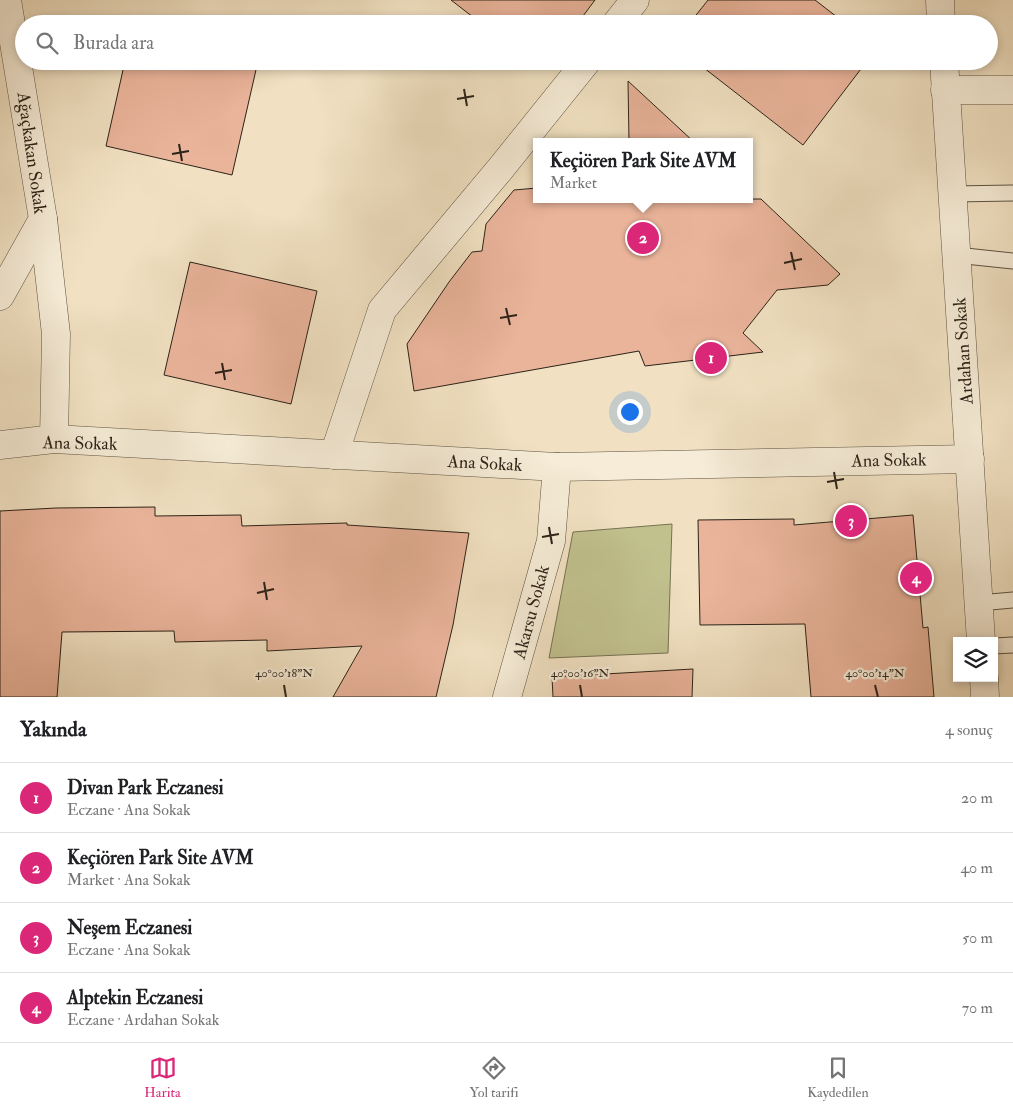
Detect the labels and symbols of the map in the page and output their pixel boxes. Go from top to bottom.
street label: Ağaçkakan Sokak [11,90,51,216]
pin: 2 [627,219,659,257]
street label: Ardahan Sokak [948,296,979,406]
pin: 1 [695,339,727,377]
your location [617,399,643,425]
street label: Ana Sokak [41,431,118,456]
street label: Ana Sokak [850,448,927,473]
street label: Ana Sokak [446,450,523,477]
pin: 3 [835,502,867,540]
pin: 4 [900,559,932,597]
street label: Akarsu Sokak [508,562,555,663]
text: 40°00'18"N [255,666,313,681]
text: 40°00'16"N [551,666,610,681]
text: 40°00'14"N [846,666,905,681]

